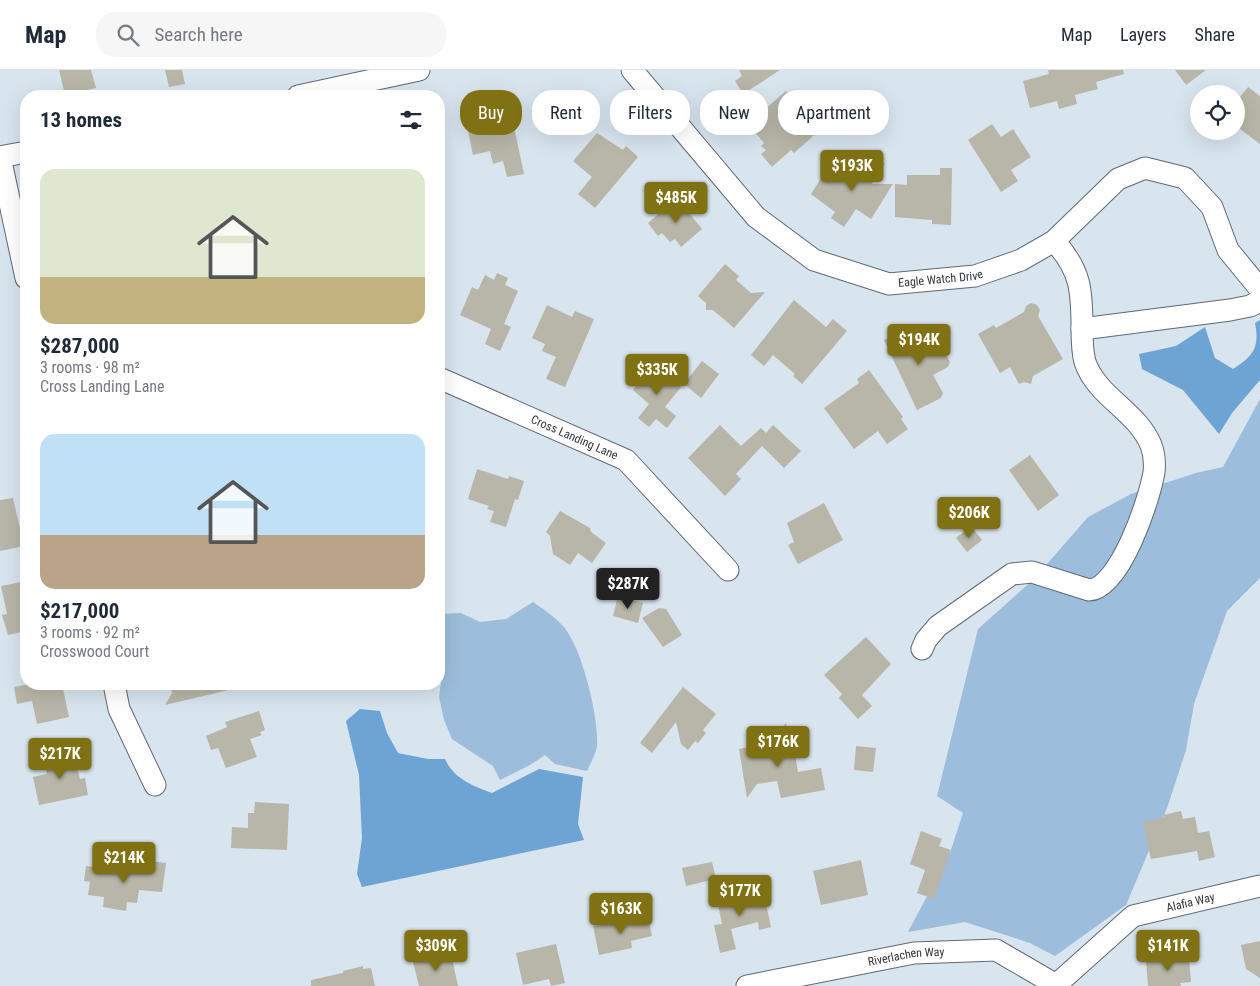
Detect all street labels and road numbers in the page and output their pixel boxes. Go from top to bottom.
street label: Eagle Watch Drive [897,267,985,290]
street label: Cross Landing Lane [529,412,621,463]
street label: Alafia Way [1165,890,1216,915]
street label: Riverlachen Way [867,945,945,969]

